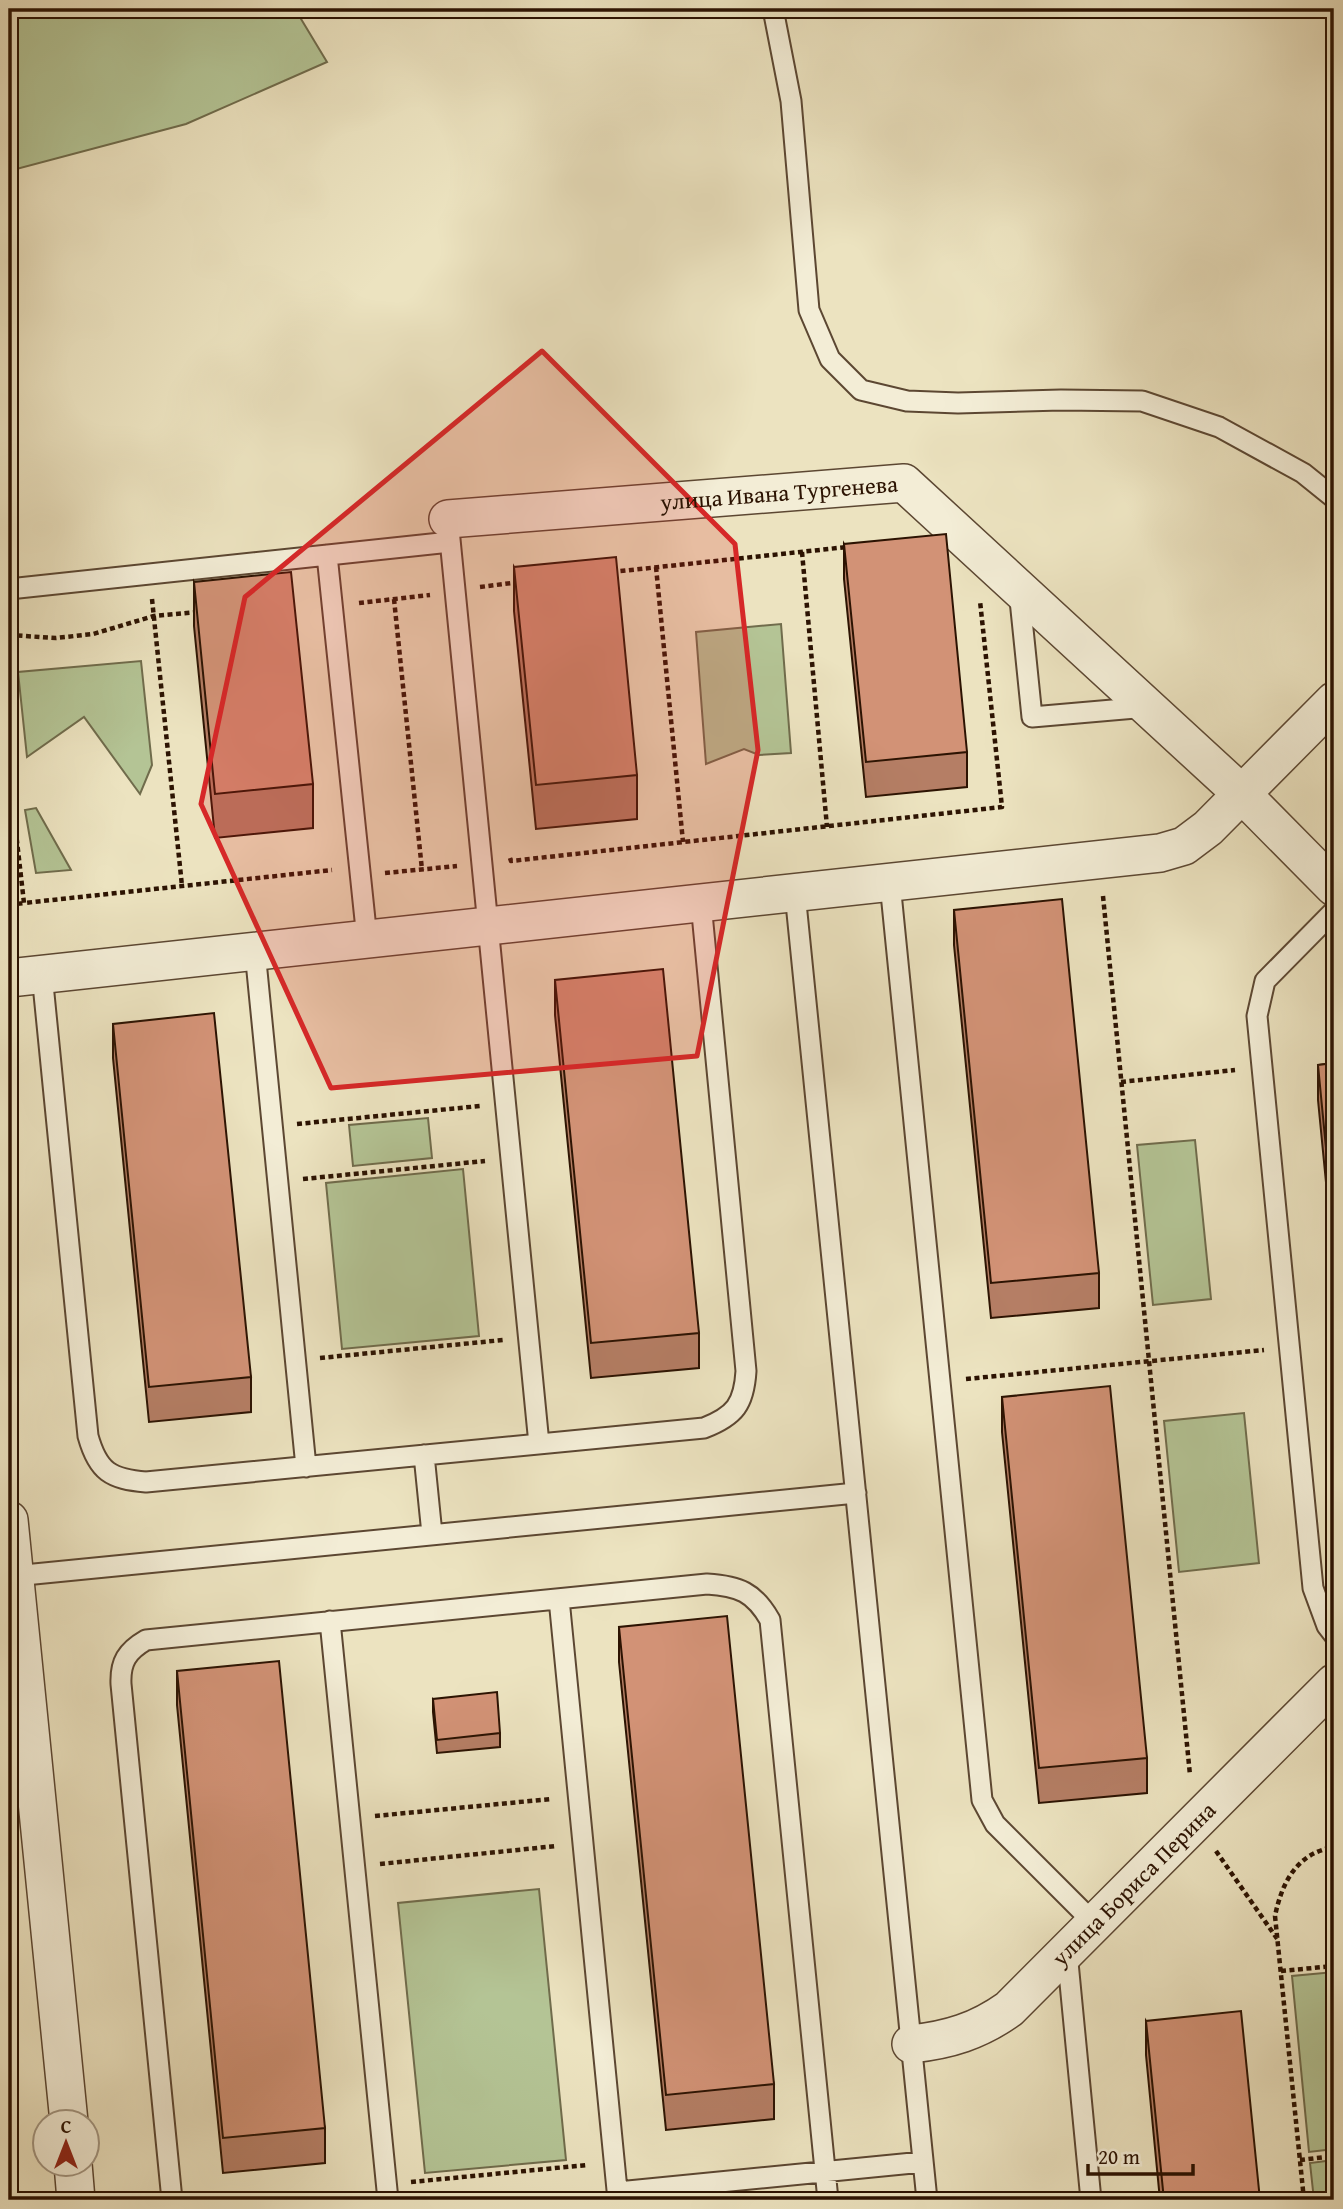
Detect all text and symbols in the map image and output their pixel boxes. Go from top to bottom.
street label: улица Ивана Тургенева [658,467,899,518]
street label: улица Бориса Перина [1043,1794,1223,1974]
north arrow [32,2108,102,2178]
text: С [61,2112,72,2140]
scale bar [1088,2132,1192,2176]
text: 20 m [1098,2141,1140,2172]

